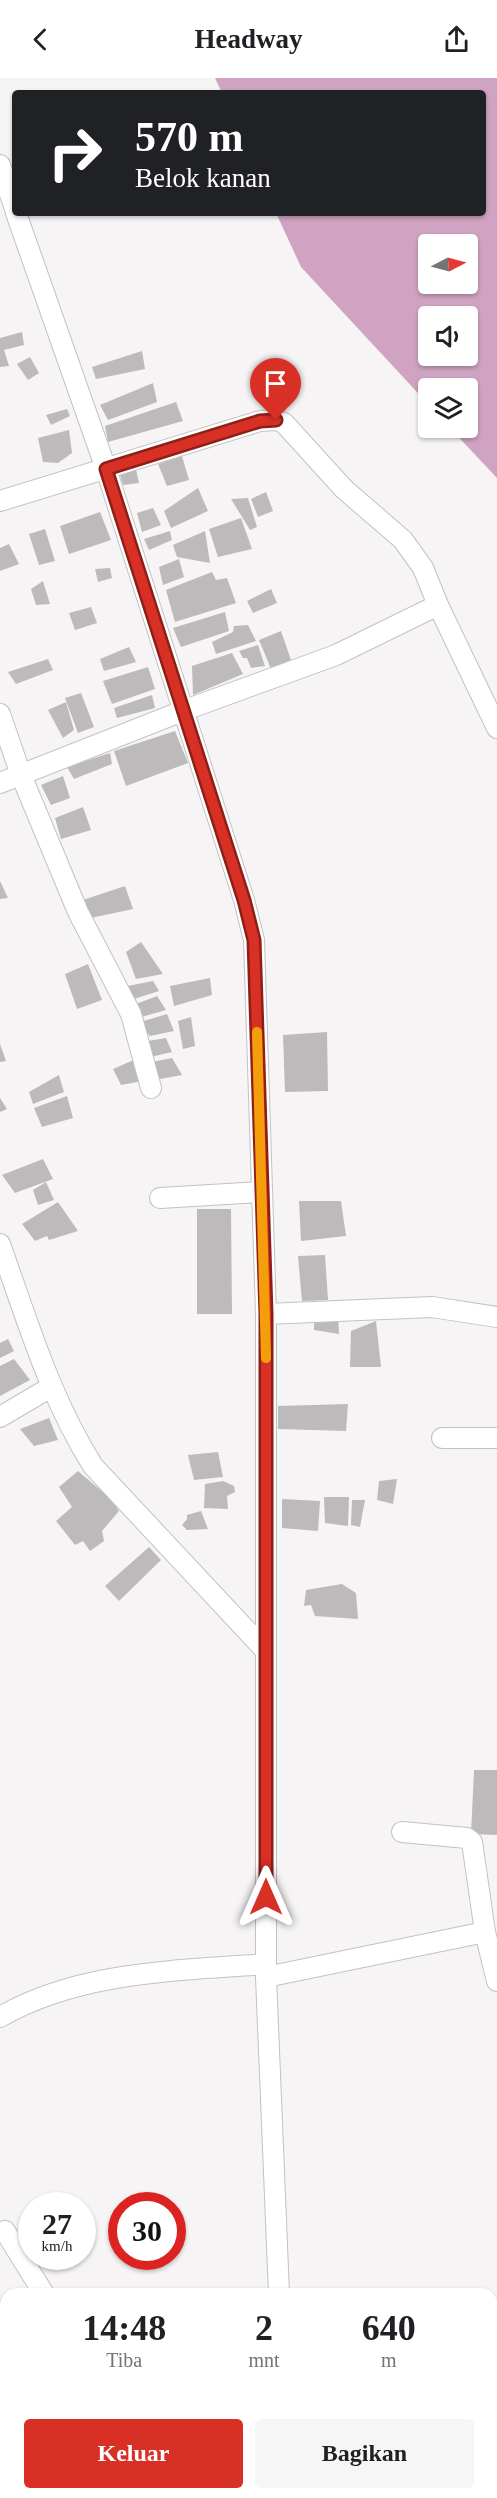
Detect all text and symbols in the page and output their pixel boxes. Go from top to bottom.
icon: back [24,23,57,56]
icon: share [440,23,473,56]
text: Headway [195,24,303,54]
icon: right [36,114,114,192]
text: 570 m [135,114,244,160]
text: Belok kanan [135,163,271,193]
north arrow [418,234,478,294]
map controls [418,234,478,438]
button: sound [418,306,478,366]
pin [250,358,301,420]
icon: arrive [259,367,292,400]
button: layers [418,378,478,438]
position arrow [234,1865,298,1929]
speed limit sign: 30 [108,2192,186,2270]
text: 27 [42,2207,72,2240]
text: km/h [42,2238,72,2254]
text: 14:48 [82,2308,166,2348]
text: 2 [255,2308,273,2348]
text: 640 [362,2308,416,2348]
text: Tiba [106,2349,142,2371]
text: mnt [248,2349,280,2371]
text: m [381,2349,397,2371]
button: Keluar [24,2419,243,2488]
button: Bagikan [255,2419,474,2488]

